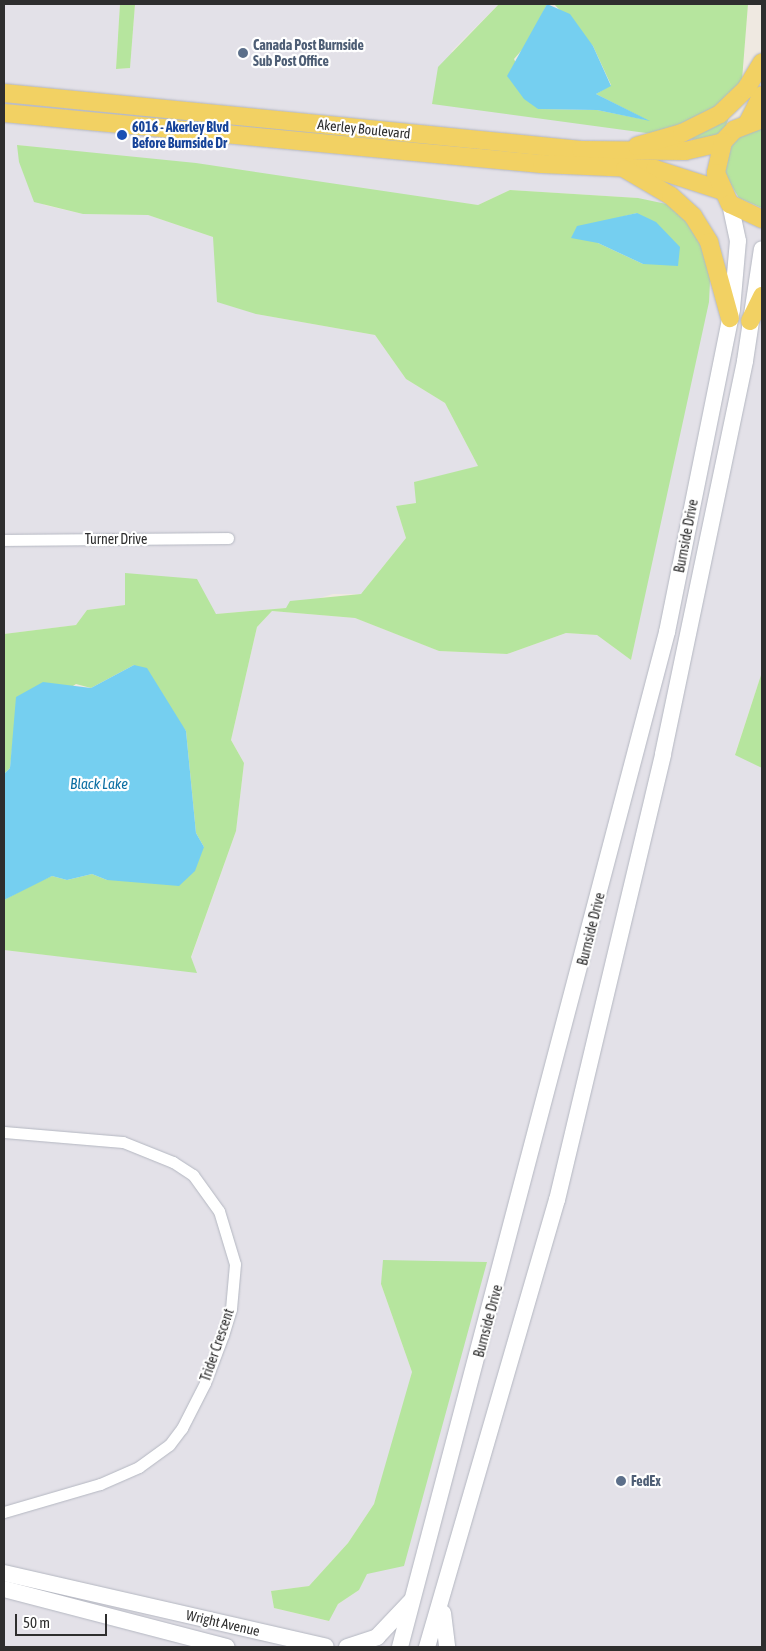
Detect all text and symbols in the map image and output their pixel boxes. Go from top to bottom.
place label: Canada Post Burnside Sub Post Office [253,37,364,70]
marker: Canada Post Burnside Sub Post Office [237,47,249,59]
street label: Akerley Boulevard [317,116,411,142]
place label: 6016 - Akerley Blvd Before Burnside Dr [132,119,229,152]
marker: 6016 - Akerley Blvd Before Burnside Dr [116,129,128,141]
street label: Burnside Drive [671,498,701,574]
street label: Turner Drive [85,531,147,547]
water label: Black Lake [70,775,128,793]
street label: Burnside Drive [574,891,608,967]
street label: Burnside Drive [470,1283,506,1359]
street label: Trider Crescent [197,1306,237,1384]
place label: FedEx [631,1473,661,1489]
marker: FedEx [615,1475,627,1487]
scale bar [18,1604,110,1636]
street label: Wright Avenue [185,1606,261,1640]
text: 50 m [23,1614,50,1631]

